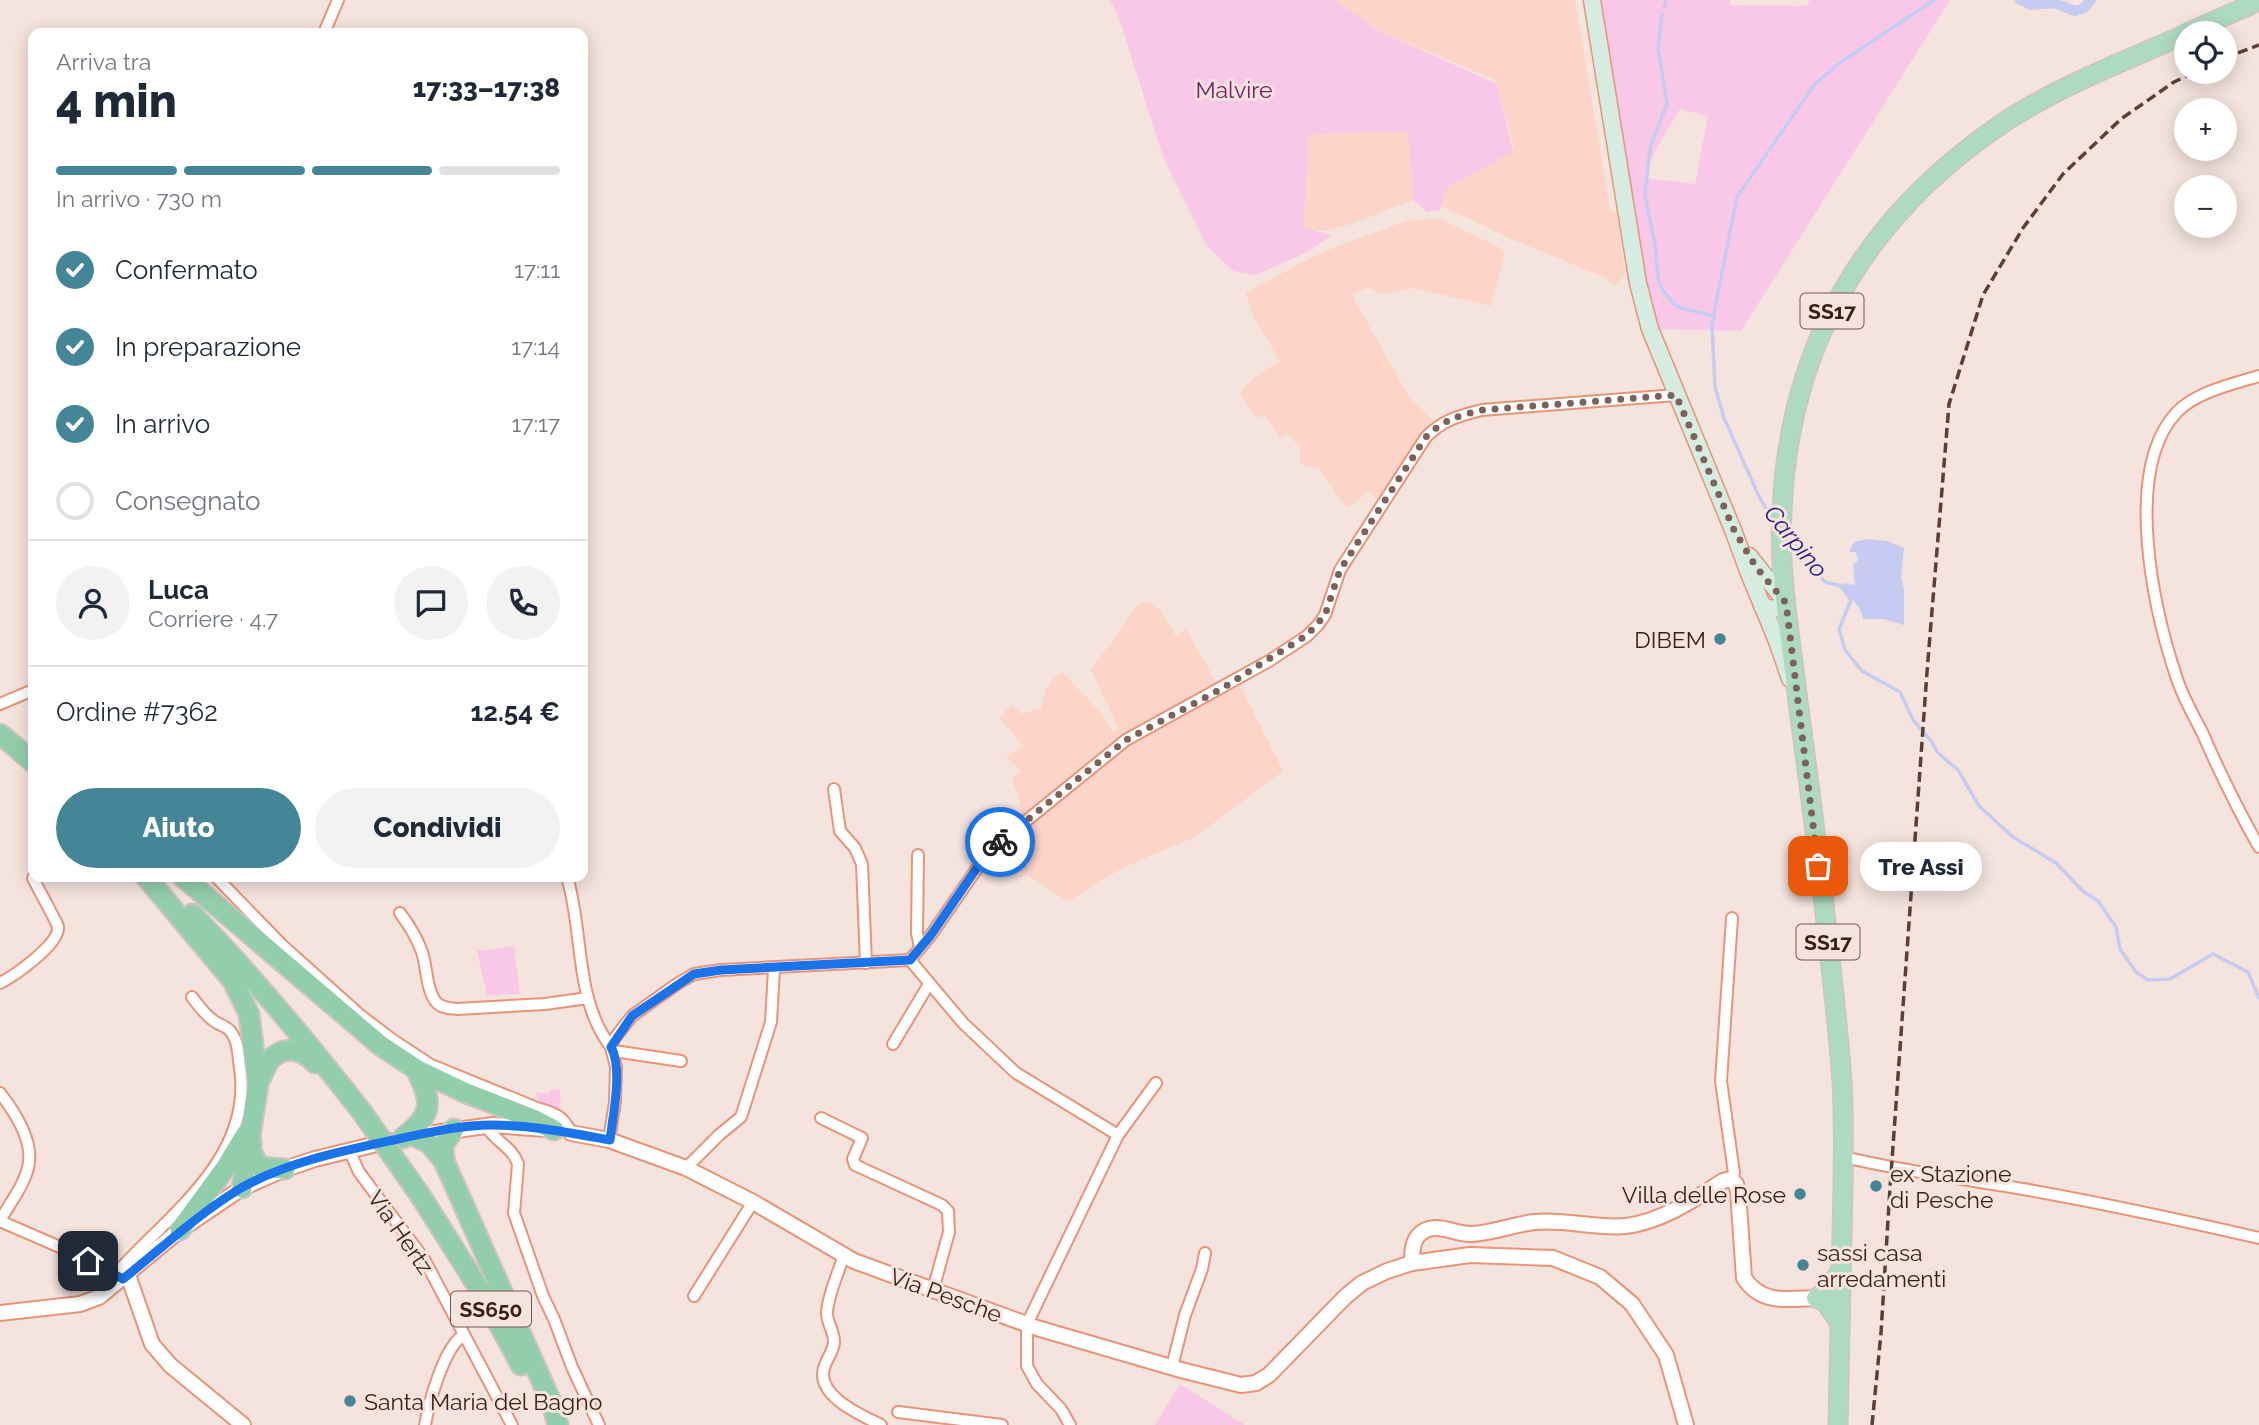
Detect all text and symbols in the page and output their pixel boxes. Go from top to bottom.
map controls [2174,21,2237,238]
button: locate [2174,21,2237,84]
text: Arriva tra [56,48,151,75]
text: 17:33–17:38 [413,73,560,103]
text: 4 min [56,74,177,128]
park label: Malvire [1196,76,1272,103]
button: + [2174,98,2237,161]
button: − [2174,175,2237,238]
text: In arrivo · 730 m [56,185,222,212]
icon: check [56,251,94,289]
text: Confermato [115,255,258,285]
text: 17:11 [514,256,560,283]
road number: SS17 [1800,294,1864,328]
icon: check [56,328,94,366]
text: In preparazione [115,332,301,362]
text: 17:14 [511,333,560,360]
icon: check [56,405,94,443]
text: In arrivo [115,409,210,439]
text: 17:17 [512,410,560,437]
text: Consegnato [115,486,261,516]
water label: Carpino [1758,499,1834,583]
button: person [56,566,130,640]
button: chat [394,566,468,640]
button: phone [486,566,560,640]
text: Luca [148,575,209,605]
text: Corriere · 4.7 [148,605,278,632]
place label: DIBEM [1634,626,1706,653]
marker: DIBEM [1712,631,1728,647]
text: Ordine #7362 [56,697,218,727]
text: 12.54 € [470,697,560,727]
button: Aiuto [56,788,301,868]
button: Condividi [315,788,560,868]
courier [965,807,1035,877]
icon: bike [981,823,1019,861]
pin [1788,836,1848,896]
callout: Tre Assi [1860,842,1982,890]
icon: bag [1799,847,1837,885]
text: Tre Assi [1878,853,1964,880]
road number: SS17 [1797,925,1860,960]
place label: ex Stazione di Pesche [1890,1160,2011,1213]
marker: ex Stazione di Pesche [1868,1178,1884,1194]
place label: Villa delle Rose [1622,1181,1786,1208]
street label: Via Hertz [362,1185,440,1279]
marker: Villa delle Rose [1792,1186,1808,1202]
pin [58,1231,118,1291]
place label: sassi casa arredamenti [1817,1239,1946,1292]
icon: home [69,1242,107,1280]
marker: sassi casa arredamenti [1795,1257,1811,1273]
street label: Via Pesche [886,1262,1006,1328]
road number: SS650 [451,1292,531,1326]
place label: Santa Maria del Bagno [364,1388,602,1415]
marker: Santa Maria del Bagno [342,1393,358,1409]

